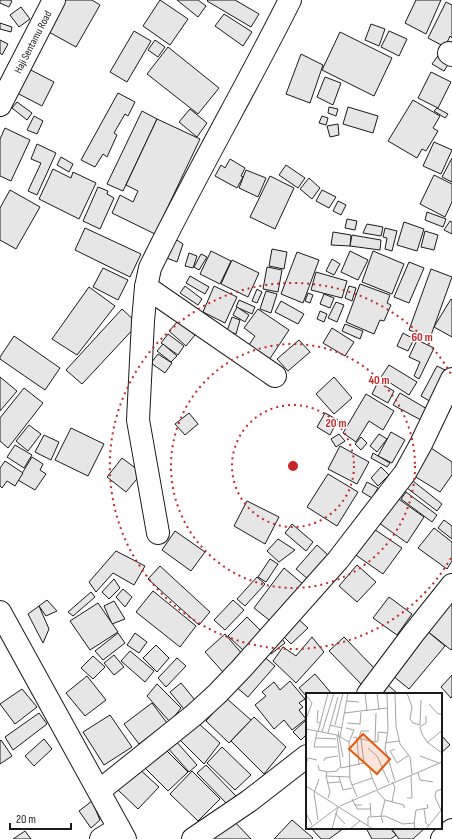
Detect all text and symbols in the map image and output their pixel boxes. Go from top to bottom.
street label: Haji Sentamu Road [11,8,54,75]
text: 60 m [411,330,433,345]
text: 40 m [368,373,390,388]
text: 20 m [326,416,346,431]
centre of rings [286,459,300,473]
inset map [306,693,442,829]
scale bar [10,805,71,831]
text: 20 m [16,812,36,827]

